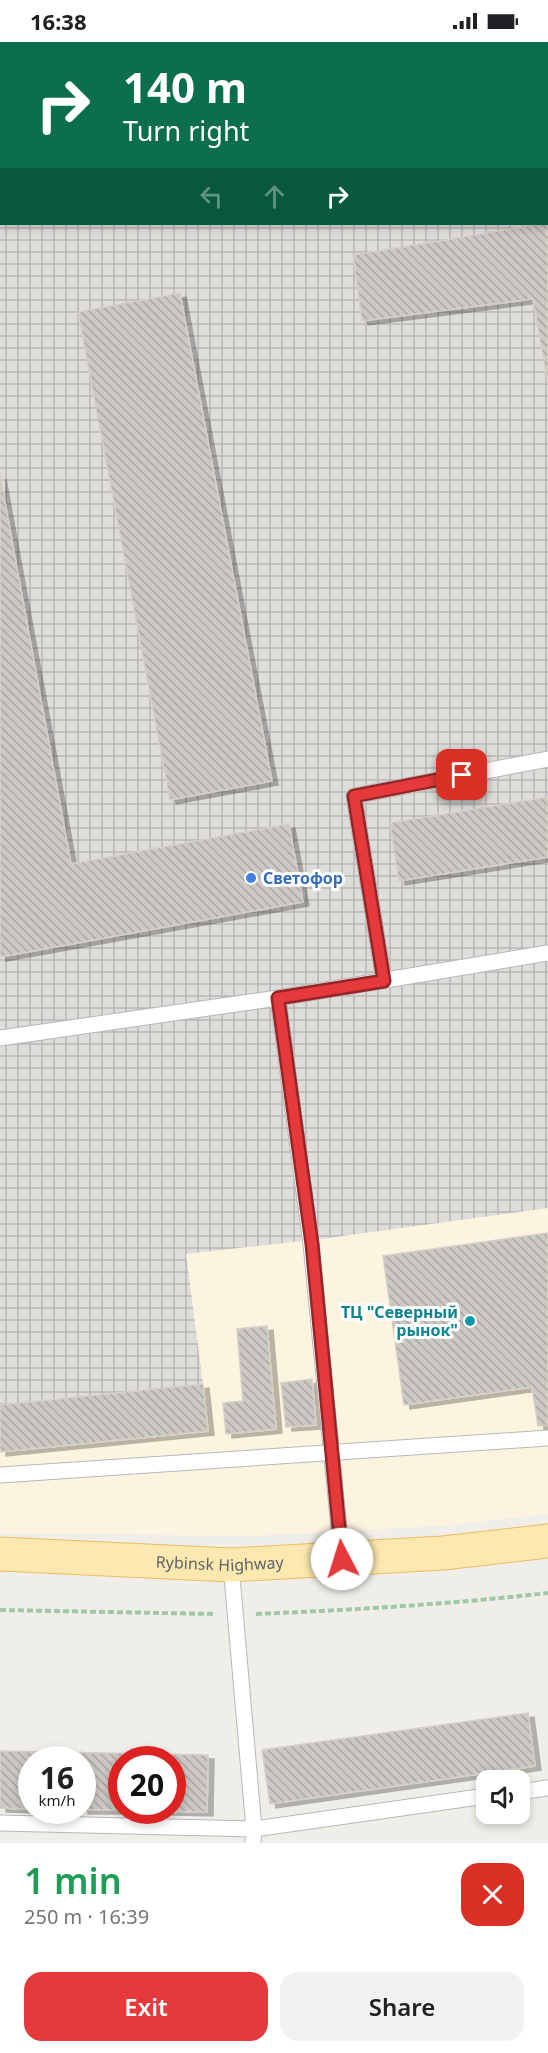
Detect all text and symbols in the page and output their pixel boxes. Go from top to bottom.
text: 16:38 [30,6,87,36]
text: 140 m [123,58,247,115]
icon: right [24,66,102,144]
text: Turn right [123,112,249,149]
icon: left [195,180,228,213]
icon: ahead [258,180,291,213]
icon: right [321,180,354,213]
pin [436,749,487,800]
icon: arrive [445,758,478,791]
place label: Светофор [263,867,343,889]
marker: Светофор [244,871,258,885]
place label: ТЦ "Северный рынок" [341,1301,458,1341]
marker: ТЦ "Северный рынок" [463,1314,477,1328]
position arrow [310,1527,374,1591]
street label: Rybinsk Highway [155,1550,285,1576]
speed limit sign: 20 [108,1746,186,1824]
text: 16 [40,1757,74,1798]
map controls [476,1770,530,1824]
button: sound [476,1770,530,1824]
text: km/h [39,1790,75,1810]
text: 1 min [24,1856,122,1905]
button: close [461,1863,524,1926]
text: 250 m · 16:39 [24,1903,149,1930]
button: Exit [24,1972,268,2041]
button: Share [280,1972,524,2041]

